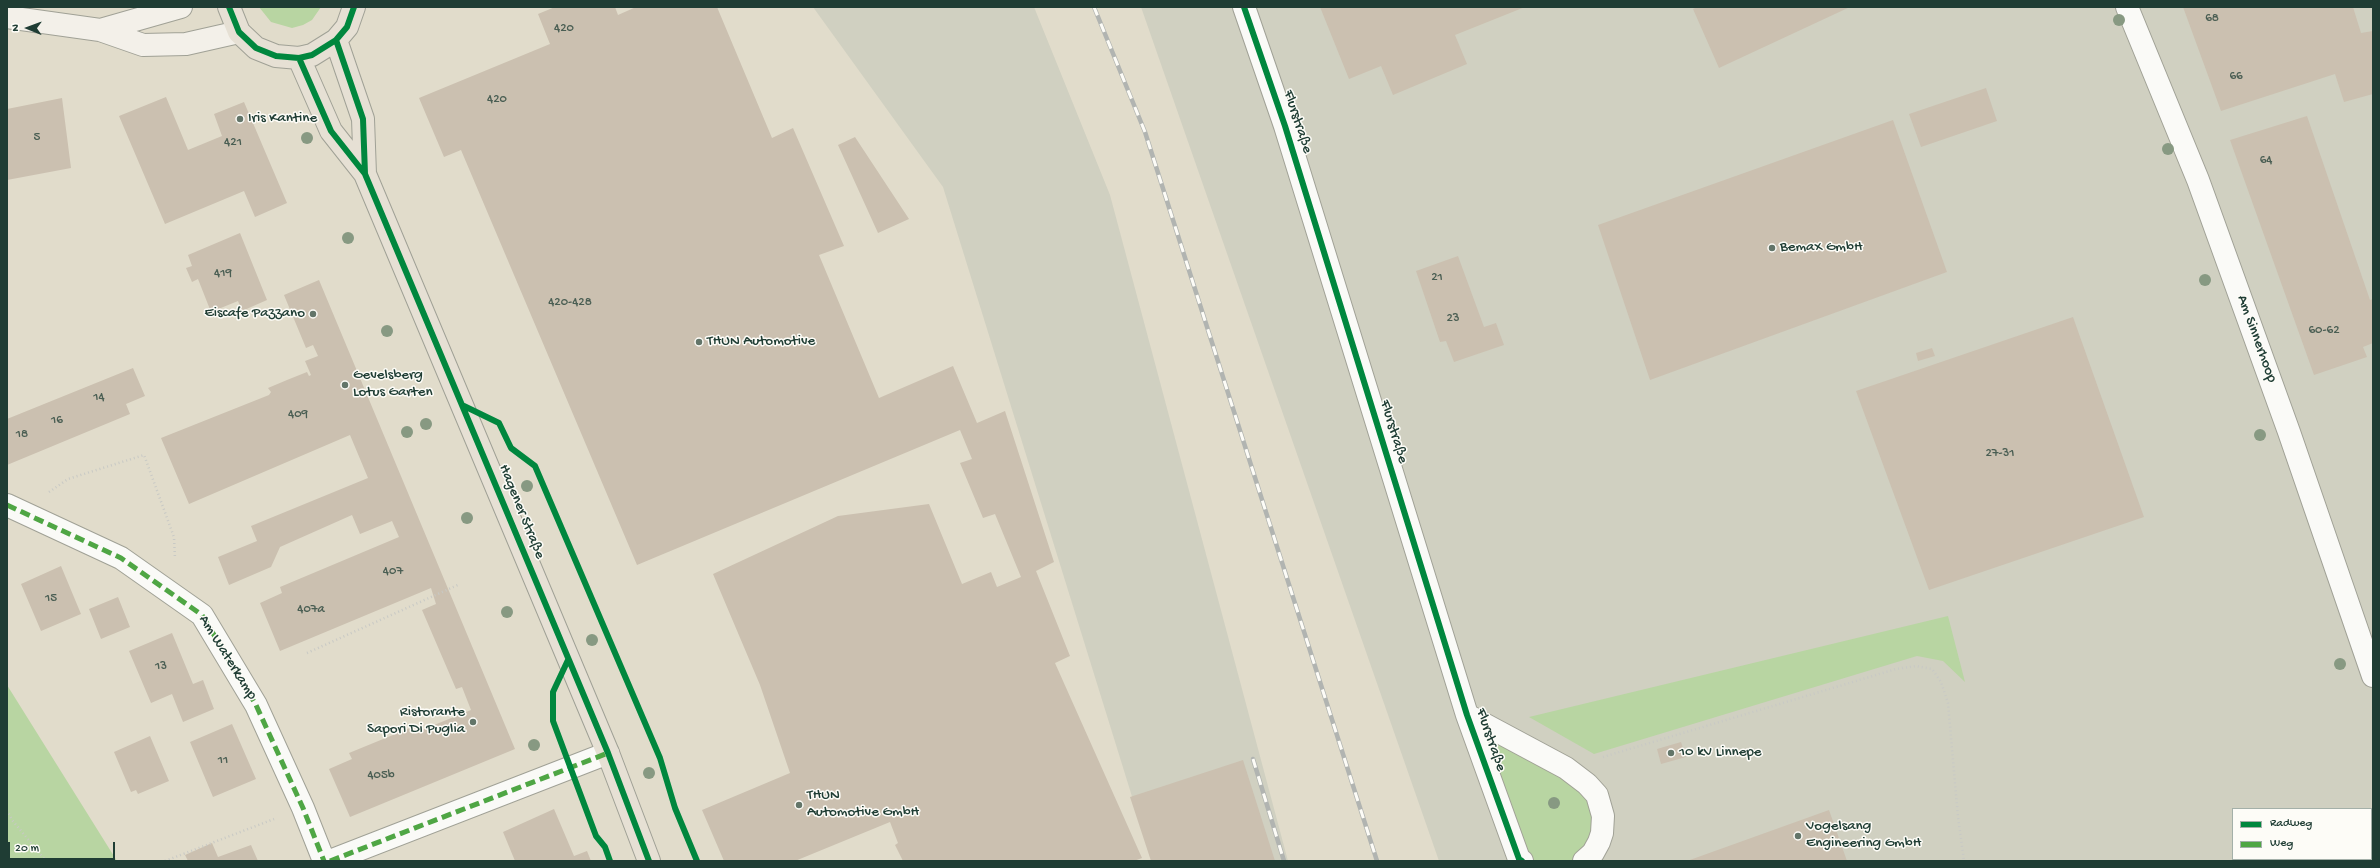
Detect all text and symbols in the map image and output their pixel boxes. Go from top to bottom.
north arrow [8,8,48,48]
house number: 68 [2205,11,2219,27]
house number: 420 [554,21,574,37]
text: N [10,24,22,31]
house number: 66 [2229,69,2243,85]
street label: Flurstraße [1278,88,1316,156]
house number: 420 [487,92,507,108]
place label: Iris Kantine [248,110,317,128]
marker: Iris Kantine [235,114,245,124]
house number: 5 [34,130,40,146]
house number: 421 [224,135,242,151]
house number: 64 [2260,153,2272,169]
place label: BemaX GmbH [1780,239,1862,257]
marker: BemaX GmbH [1767,243,1777,253]
house number: 419 [214,266,232,282]
house number: 21 [1431,270,1443,286]
street label: Am Sinnerhoop [2232,293,2280,385]
house number: 420-428 [548,295,592,311]
place label: Eiscafe Pazzano [204,305,305,323]
marker: Eiscafe Pazzano [308,309,318,319]
house number: 23 [1446,311,1460,327]
house number: 60-62 [2308,323,2340,339]
place label: THUN Automotive [707,333,815,351]
marker: THUN Automotive [694,337,704,347]
place label: Gevelsberg Lotus Garten [353,367,433,402]
marker: Gevelsberg Lotus Garten [340,380,350,390]
house number: 14 [93,390,105,406]
street label: Flurstraße [1375,398,1411,466]
house number: 409 [288,407,308,423]
house number: 16 [51,413,63,429]
house number: 18 [16,427,28,443]
house number: 27-31 [1985,446,2015,462]
street label: Hagener Straße [494,462,548,562]
house number: 407 [383,564,403,580]
house number: 15 [45,591,57,607]
house number: 407a [297,602,325,618]
street label: Am Waterkamp [194,612,260,704]
house number: 13 [155,659,167,675]
place label: Ristorante Sapori Di Puglia [367,704,465,739]
street label: Flurstraße [1471,706,1509,774]
marker: Ristorante Sapori Di Puglia [468,717,478,727]
place label: 10 kV Linnepe [1679,744,1762,762]
marker: 10 kV Linnepe [1666,748,1676,758]
house number: 11 [218,753,228,769]
house number: 405b [367,768,395,784]
place label: THUN Automotive GmbH [807,787,919,822]
marker: THUN Automotive GmbH [794,800,804,810]
legend [2232,808,2372,860]
text: Radweg [2270,817,2312,831]
place label: Vogelsang Engineering GmbH [1806,818,1921,853]
marker: Vogelsang Engineering GmbH [1793,831,1803,841]
scale bar [10,834,117,860]
text: Weg [2270,837,2293,851]
text: 20 m [15,842,39,856]

